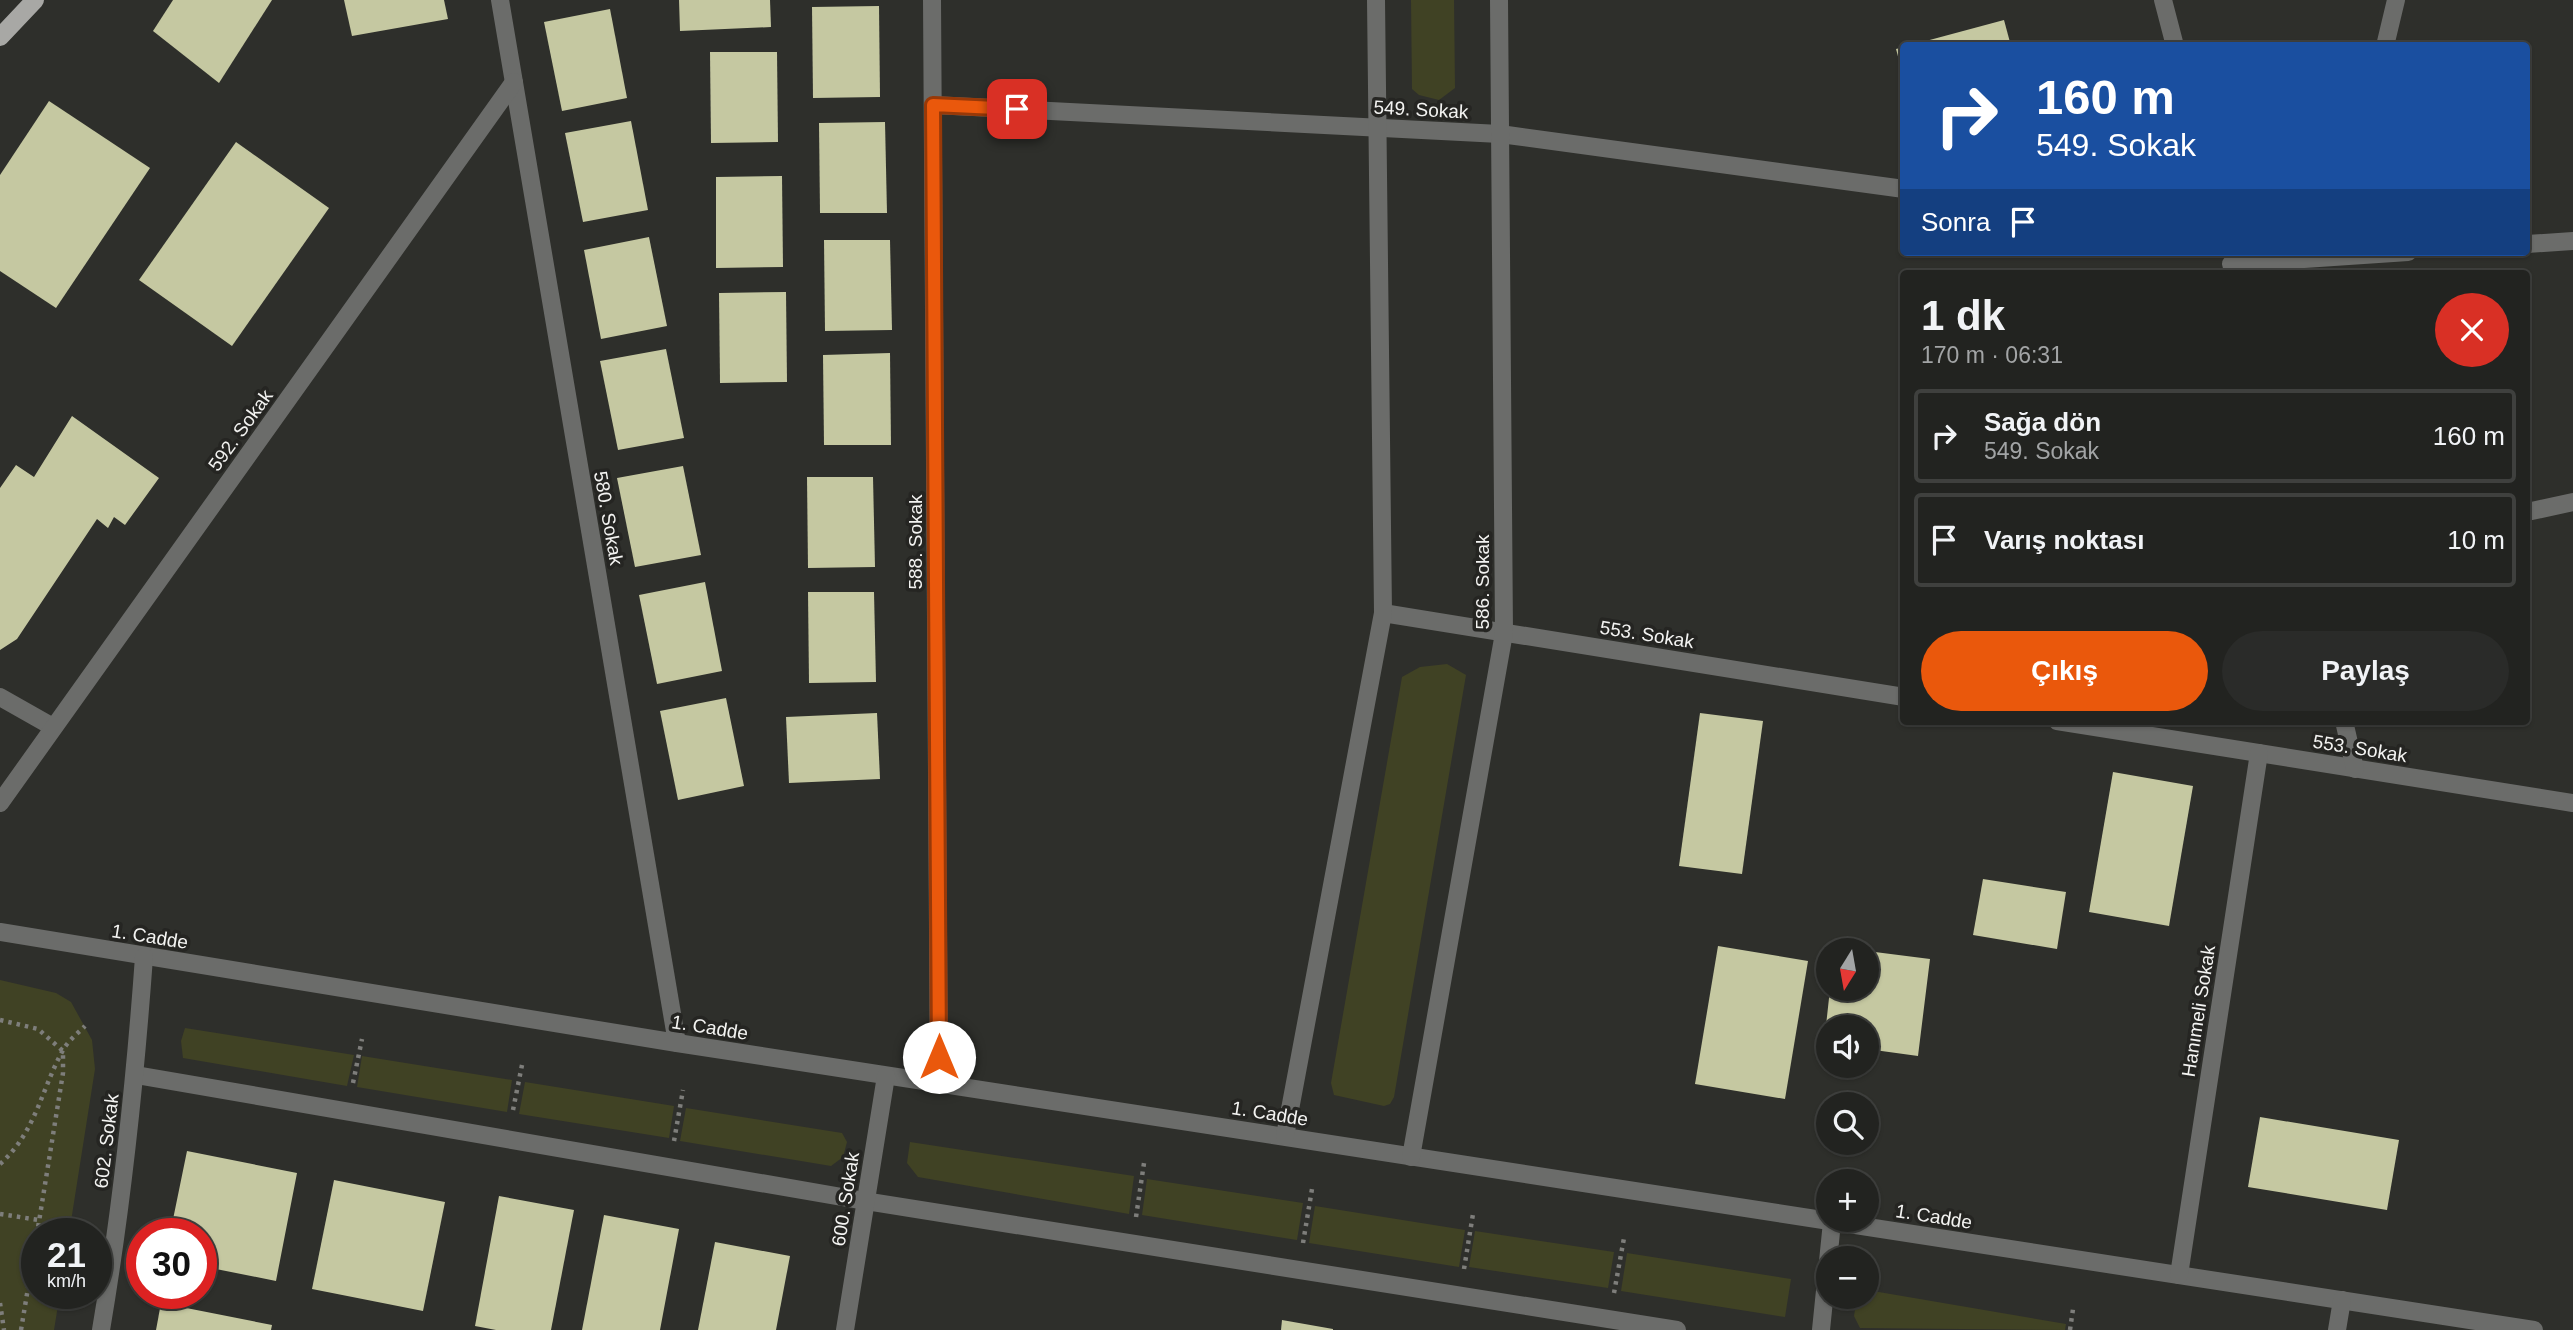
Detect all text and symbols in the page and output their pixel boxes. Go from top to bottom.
icon: right [1921,70,2012,161]
text: 160 m [2036,70,2175,124]
pin [987,79,1047,139]
icon: arrive [998,90,1036,128]
street label: 549. Sokak [1373,97,1469,122]
text: 549. Sokak [2036,127,2196,163]
icon: arrive [2004,203,2042,241]
text: Sonra [1921,207,1990,237]
text: 1 dk [1921,292,2005,339]
button: close [2435,293,2509,367]
text: 170 m · 06:31 [1921,342,2063,368]
street label: 592. Sokak [204,385,277,475]
text: Sağa dön [1984,407,2101,437]
icon: right [1925,417,1963,455]
text: 160 m [2433,421,2505,451]
text: 549. Sokak [1984,438,2099,464]
street label: 580. Sokak [590,469,627,567]
street label: 588. Sokak [905,494,926,590]
icon: arrive [1925,521,1963,559]
text: Varış noktası [1984,525,2144,555]
text: 10 m [2447,525,2505,555]
street label: 586. Sokak [1472,534,1493,630]
street label: 553. Sokak [1598,617,1696,652]
button: Çıkış [1921,631,2208,711]
button: Paylaş [2222,631,2509,711]
street label: 553. Sokak [2311,731,2409,766]
street label: 1. Cadde [110,920,190,953]
north arrow [1816,938,1880,1001]
map controls [1816,938,1879,1309]
street label: Hanımeli Sokak [2178,943,2219,1078]
street label: 1. Cadde [670,1011,750,1044]
button: sound [1816,1015,1879,1078]
position arrow [902,1020,976,1094]
street label: 602. Sokak [90,1092,123,1190]
button: search [1816,1092,1879,1155]
street label: 1. Cadde [1230,1097,1310,1130]
street label: 600. Sokak [828,1150,863,1248]
button: + [1816,1169,1879,1232]
street label: 1. Cadde [1894,1200,1974,1233]
speed limit sign: 30 [126,1218,217,1309]
text: 21 [47,1235,86,1274]
button: − [1816,1246,1879,1309]
text: km/h [47,1271,86,1291]

